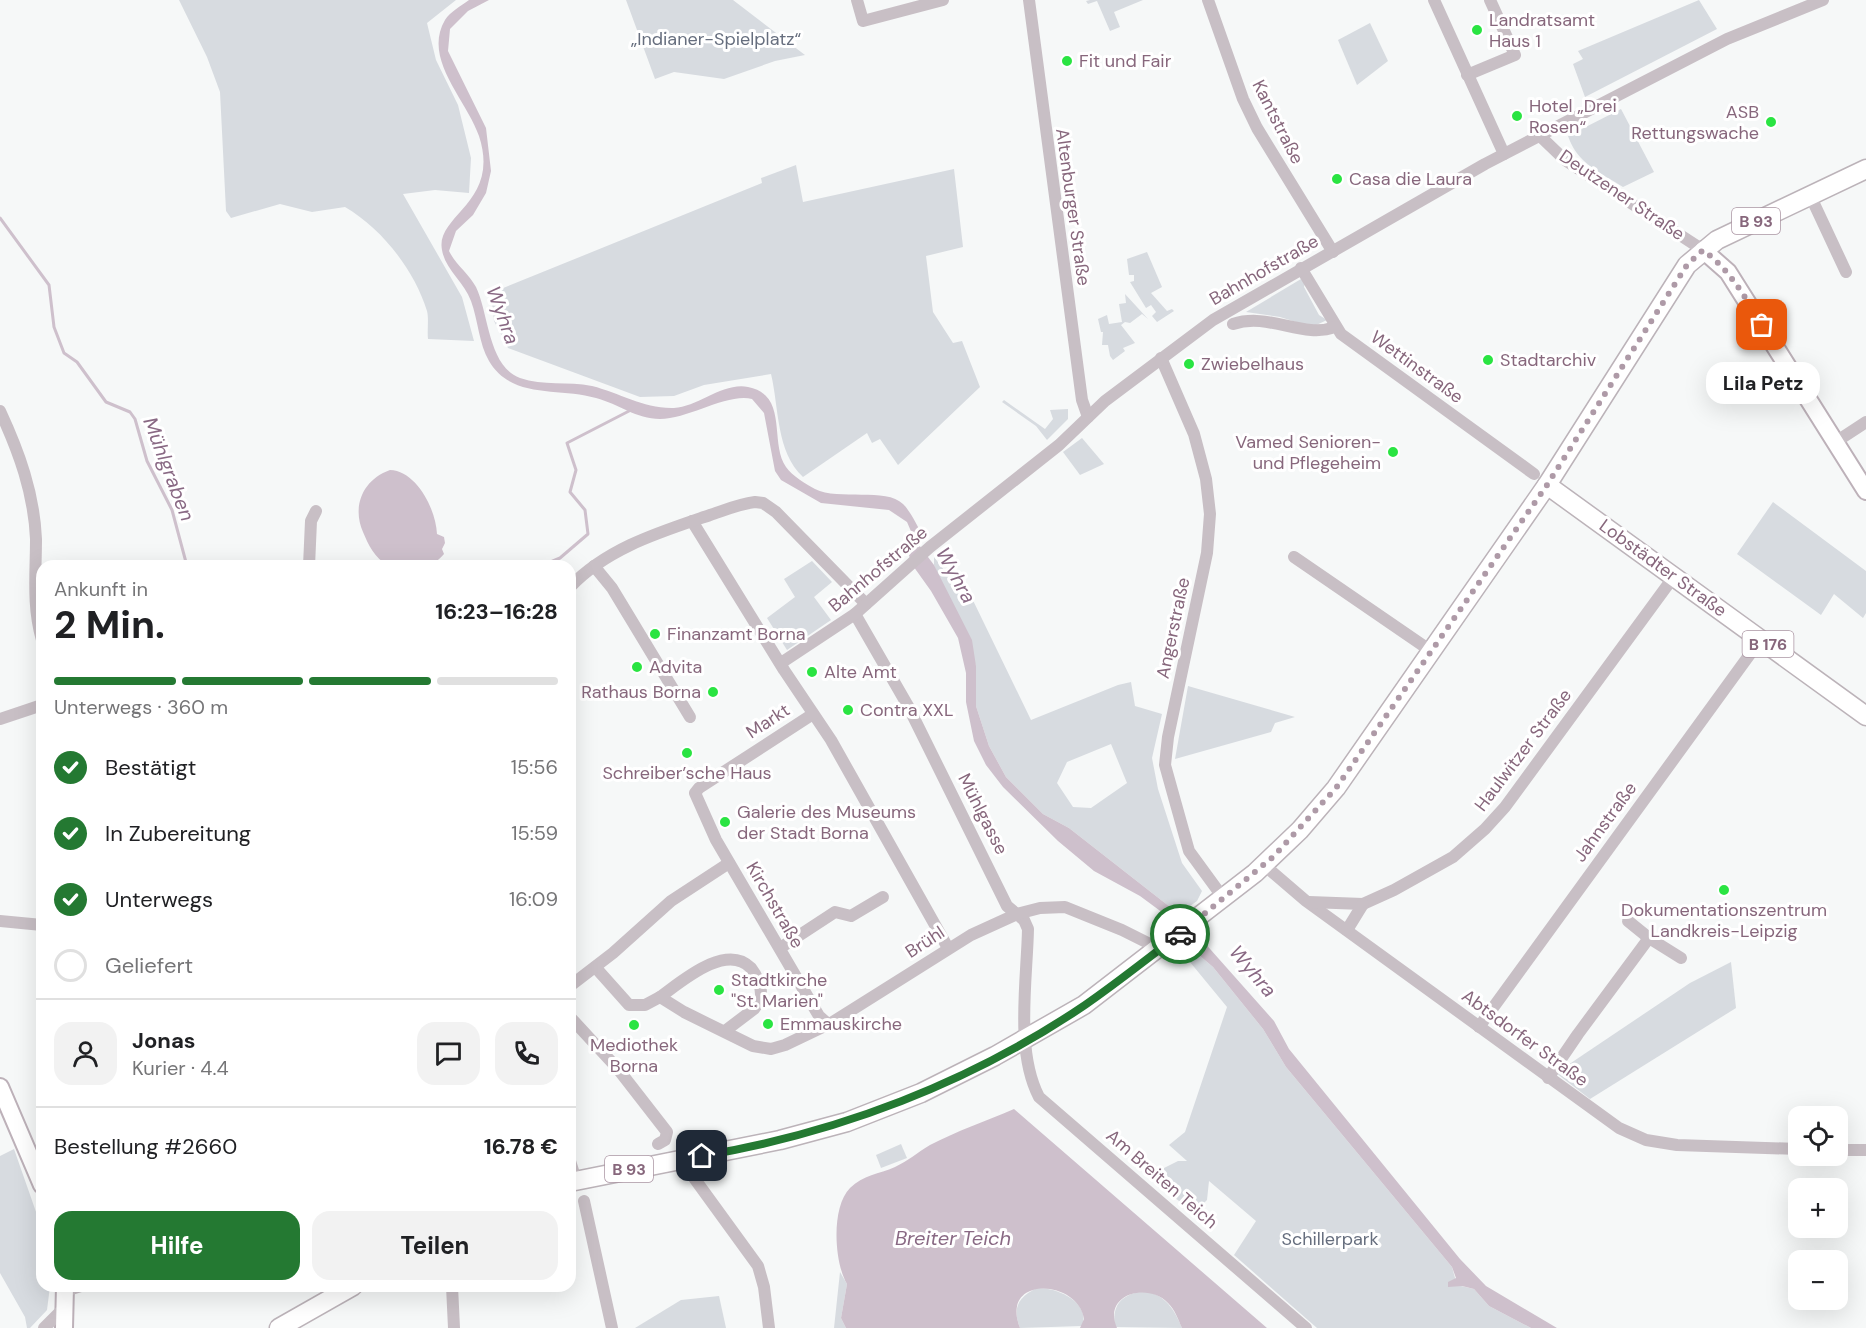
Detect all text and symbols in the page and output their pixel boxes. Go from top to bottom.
place label: Landratsamt Haus 1 [1489,8,1595,53]
marker: Landratsamt Haus 1 [1470,23,1484,37]
park label: „Indianer-Spielplatz“ [631,27,801,51]
place label: Fit und Fair [1079,49,1172,73]
marker: Fit und Fair [1060,54,1074,68]
street label: Kantstraße [1247,76,1309,168]
place label: Hotel „Drei Rosen“ [1529,94,1617,139]
place label: ASB Rettungswache [1631,100,1759,145]
marker: Hotel „Drei Rosen“ [1510,109,1524,123]
marker: ASB Rettungswache [1764,115,1778,129]
street label: Altenburger Straße [1050,127,1096,287]
street label: Deutzener Straße [1555,144,1689,246]
place label: Casa die Laura [1349,167,1472,191]
marker: Casa die Laura [1330,172,1344,186]
road number: B 93 [1732,208,1780,234]
street label: Bahnhofstraße [1205,229,1323,311]
water label: Wyhra [480,282,526,348]
pin [1736,299,1787,350]
icon: bag [1745,308,1778,341]
street label: Wettinstraße [1366,325,1468,409]
place label: Stadtarchiv [1500,348,1597,372]
place label: Zwiebelhaus [1201,352,1304,376]
marker: Stadtarchiv [1481,353,1495,367]
marker: Zwiebelhaus [1182,357,1196,371]
callout: Lila Petz [1705,361,1819,403]
text: Lila Petz [1723,370,1803,396]
water label: Mühlgraben [137,413,201,525]
place label: Vamed Senioren- und Pflegeheim [1235,430,1381,475]
marker: Vamed Senioren- und Pflegeheim [1386,445,1400,459]
street label: Lobstädter Straße [1594,514,1732,622]
street label: Bahnhofstraße [823,521,933,617]
water label: Wyhra [930,542,982,608]
street label: Angerstraße [1151,575,1195,681]
text: Ankunft in [54,576,148,602]
text: 16:23–16:28 [435,597,558,626]
text: 2 Min. [54,599,165,650]
place label: Finanzamt Borna [667,622,806,646]
marker: Finanzamt Borna [648,627,662,641]
road number: B 176 [1742,631,1794,657]
place label: Advita [649,655,702,679]
marker: Advita [630,660,644,674]
place label: Alte Amt [824,660,897,684]
marker: Alte Amt [805,665,819,679]
place label: Rathaus Borna [581,680,701,704]
street label: Haulwitzer Straße [1469,684,1577,816]
marker: Rathaus Borna [706,685,720,699]
text: Unterwegs · 360 m [54,694,228,720]
street label: Markt [741,698,795,744]
place label: Contra XXL [860,698,953,722]
marker: Contra XXL [841,703,855,717]
marker: Schreiber’sche Haus [680,746,694,760]
icon: check [54,751,87,784]
text: Bestätigt [105,753,196,782]
text: 15:56 [511,754,558,780]
place label: Schreiber’sche Haus [602,761,772,785]
street label: Mühlgasse [952,769,1014,859]
street label: Jahnstraße [1568,777,1642,867]
place label: Galerie des Museums der Stadt Borna [737,800,916,845]
marker: Galerie des Museums der Stadt Borna [718,815,732,829]
icon: check [54,817,87,850]
text: In Zubereitung [105,819,251,848]
text: 15:59 [511,820,558,846]
street label: Kirchstraße [741,858,809,952]
icon: check [54,883,87,916]
marker: Dokumentationszentrum Landkreis-Leipzig [1717,883,1731,897]
text: Unterwegs [105,885,213,914]
text: 16:09 [509,886,558,912]
place label: Dokumentationszentrum Landkreis-Leipzig [1621,898,1827,943]
courier [1150,904,1210,964]
icon: car [1164,918,1197,951]
street label: Brühl [901,920,949,964]
water label: Wyhra [1224,939,1282,1003]
text: Geliefert [105,951,193,980]
place label: Stadtkirche "St. Marien" [731,968,827,1013]
marker: Stadtkirche "St. Marien" [712,983,726,997]
street label: Abtsdorfer Straße [1457,984,1593,1092]
place label: Emmauskirche [780,1012,902,1036]
marker: Emmauskirche [761,1017,775,1031]
marker: Mediothek Borna [627,1018,641,1032]
button: person [54,1022,117,1085]
button: chat [417,1022,480,1085]
button: phone [495,1022,558,1085]
text: Jonas [132,1026,196,1055]
place label: Mediothek Borna [590,1033,678,1078]
text: Kurier · 4.4 [132,1055,229,1081]
map controls [1788,1106,1848,1310]
button: locate [1788,1106,1848,1166]
street label: Am Breiten Teich [1101,1124,1223,1234]
pin [676,1130,727,1181]
text: Bestellung #2660 [54,1132,237,1161]
text: 16.78 € [484,1132,558,1161]
icon: home [685,1139,718,1172]
road number: B 93 [605,1156,653,1182]
button: + [1788,1178,1848,1238]
button: Hilfe [54,1211,300,1280]
button: Teilen [312,1211,558,1280]
water label: Breiter Teich [895,1225,1011,1251]
park label: Schillerpark [1281,1227,1379,1251]
button: − [1788,1250,1848,1310]

